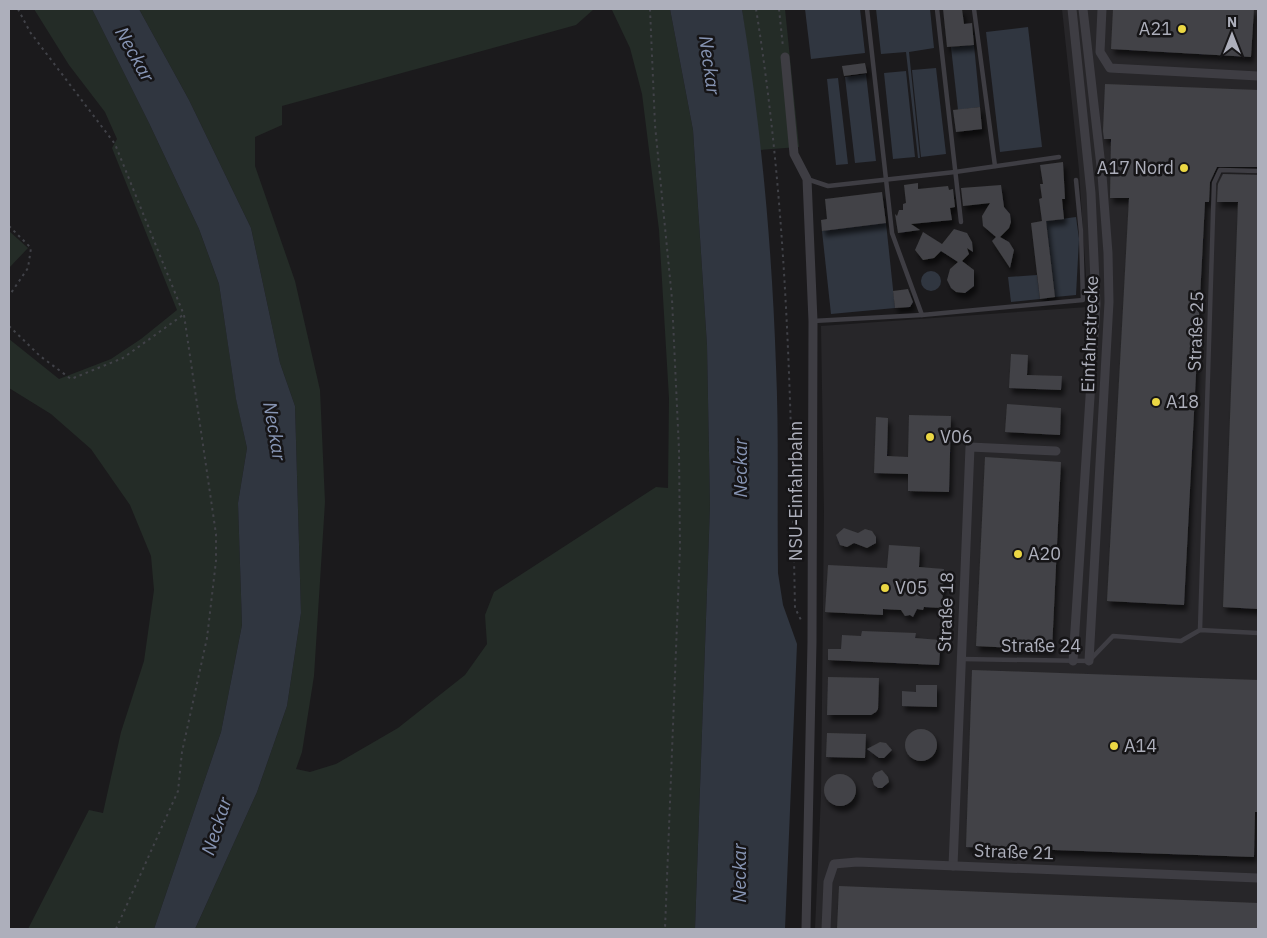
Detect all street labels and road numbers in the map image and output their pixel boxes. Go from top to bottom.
street label: Einfahrstrecke [1076,275,1103,393]
street label: Straße 25 [1183,291,1208,371]
street label: NSU-Einfahrbahn [784,421,807,561]
street label: Straße 18 [933,572,958,652]
street label: Straße 24 [1001,634,1081,657]
street label: Straße 21 [974,839,1054,864]

